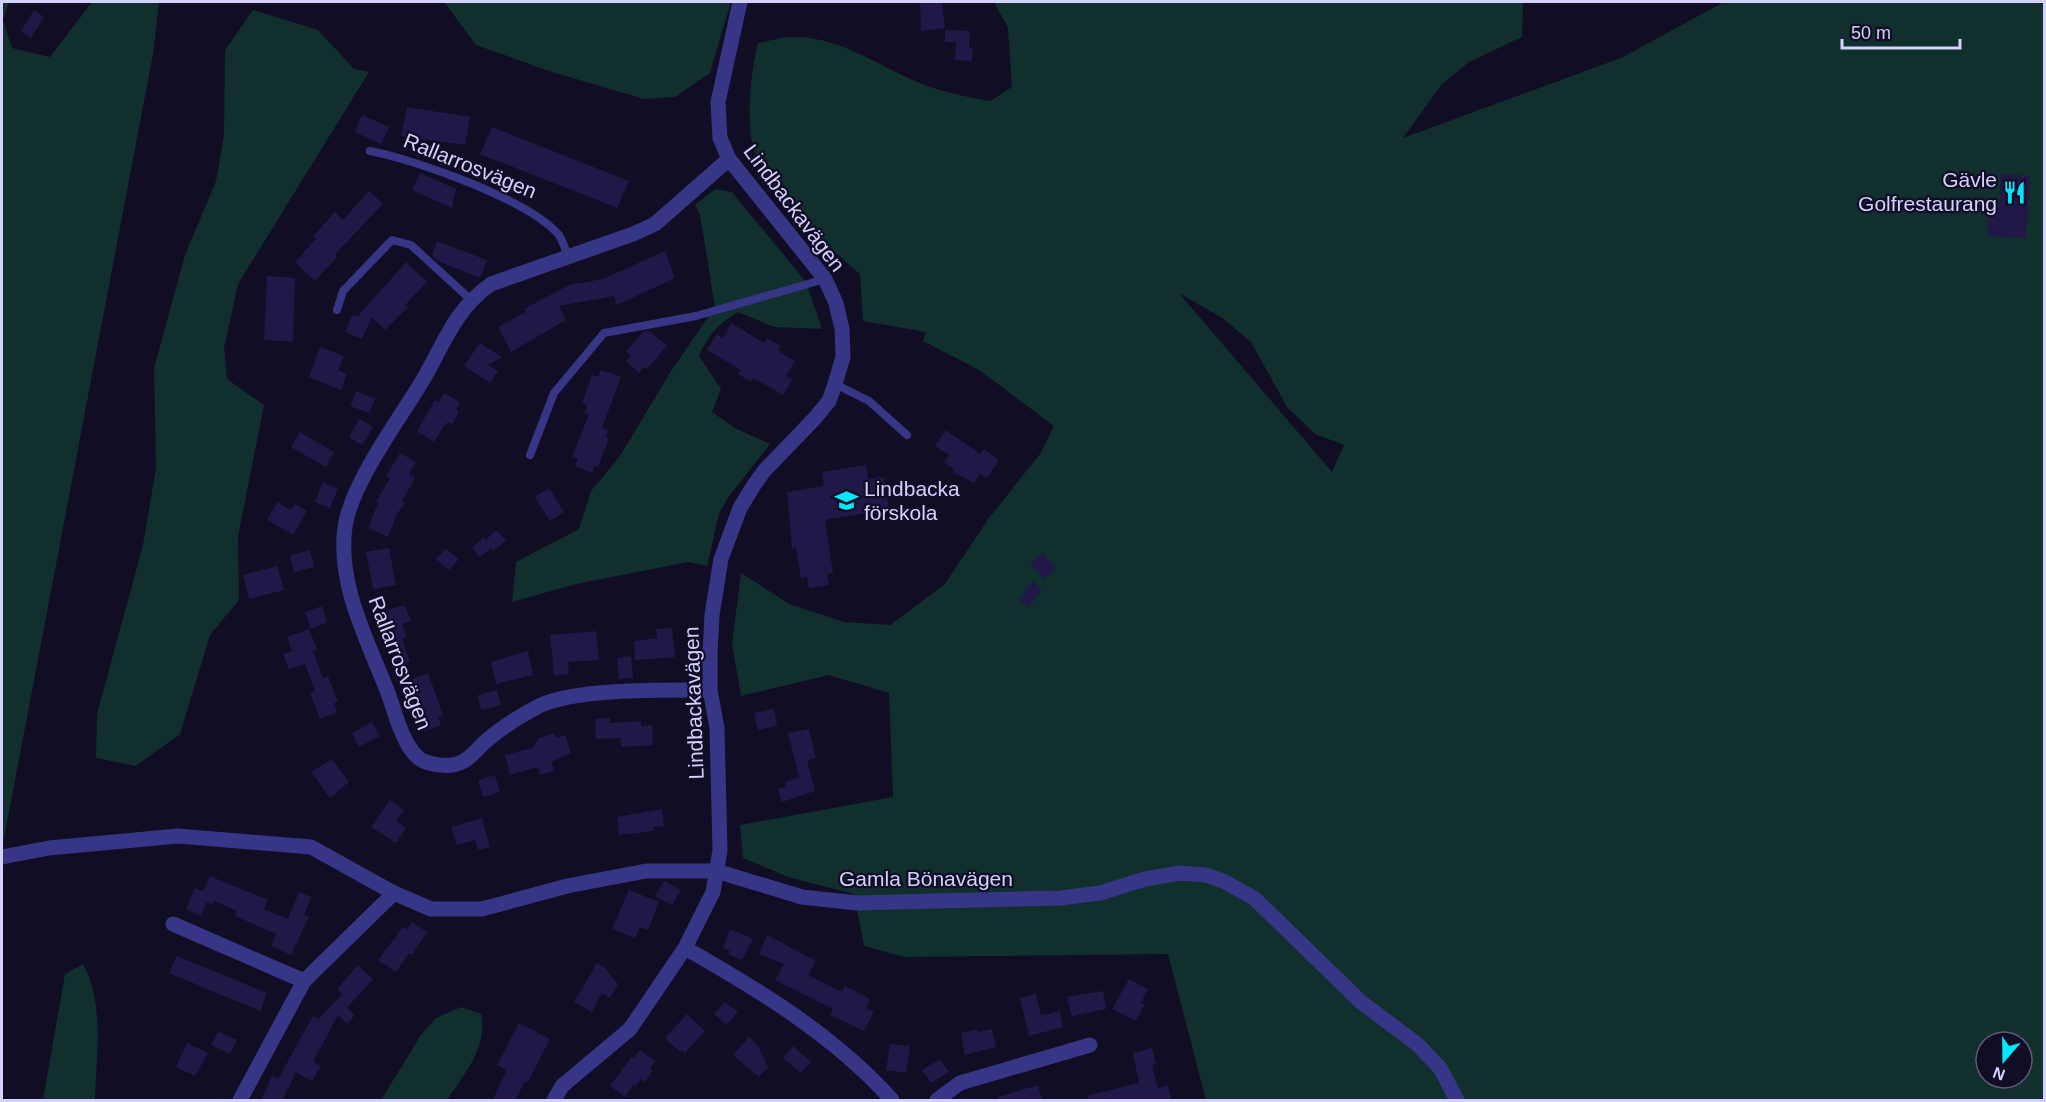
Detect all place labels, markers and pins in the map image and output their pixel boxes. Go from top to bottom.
place label: Gävle Golfrestaurang [1858,168,1997,215]
restaurant icon: Gävle Golfrestaurang [2002,179,2028,205]
place label: Lindbacka förskola [864,477,960,524]
school or university icon: Lindbacka förskola [833,488,859,514]

